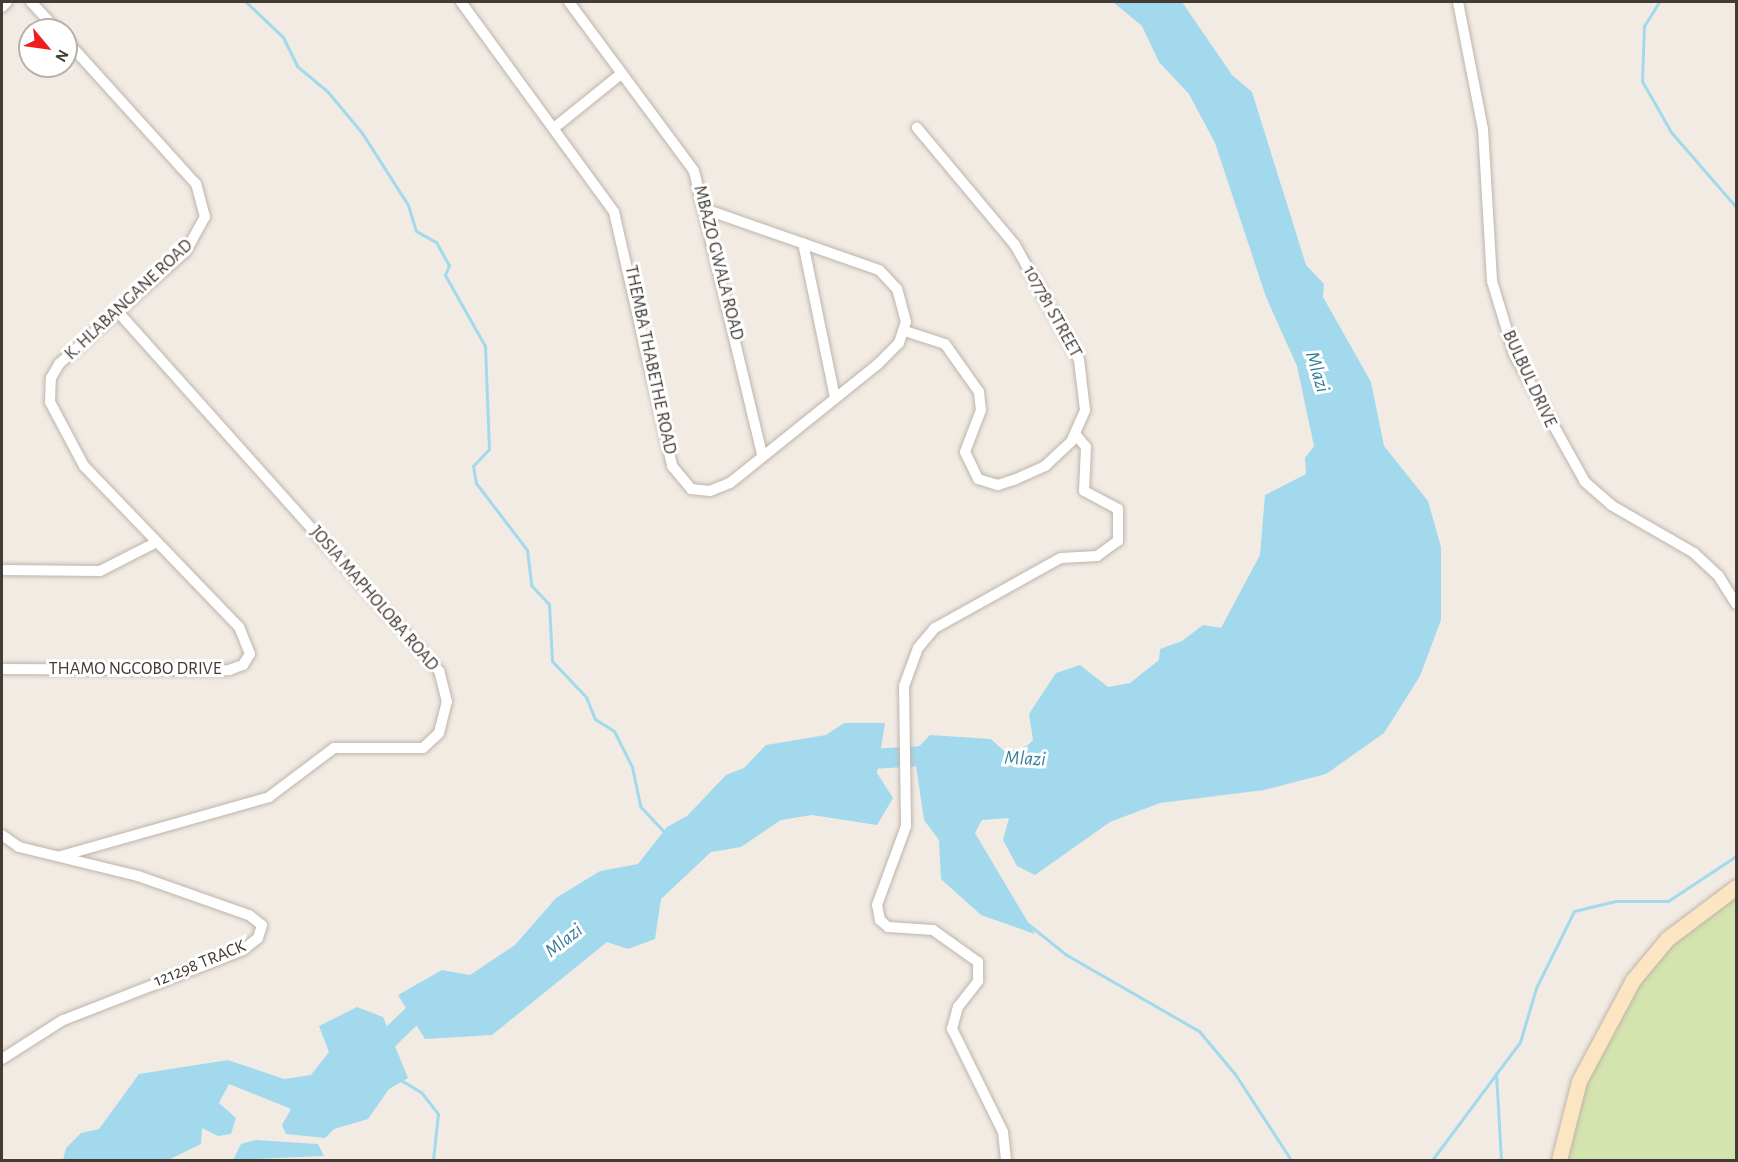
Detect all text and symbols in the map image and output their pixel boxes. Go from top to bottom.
north arrow [18,18,78,78]
text: N [52,47,72,65]
street label: MBAZO GWALA ROAD [688,183,748,343]
street label: K. HLABANGANE ROAD [60,235,198,365]
street label: 107781 STREET [1018,262,1086,362]
street label: THEMBA THABETHE ROAD [619,263,681,457]
street label: BULBUL DRIVE [1497,327,1561,431]
water label: Mlazi [1299,349,1335,395]
street label: JOSIA MAPHOLOBA ROAD [305,522,443,676]
street label: THAMO NGCOBO DRIVE [49,658,221,680]
water label: Mlazi [1004,746,1046,772]
water label: Mlazi [540,919,588,963]
street label: 121298 TRACK [151,936,249,992]

